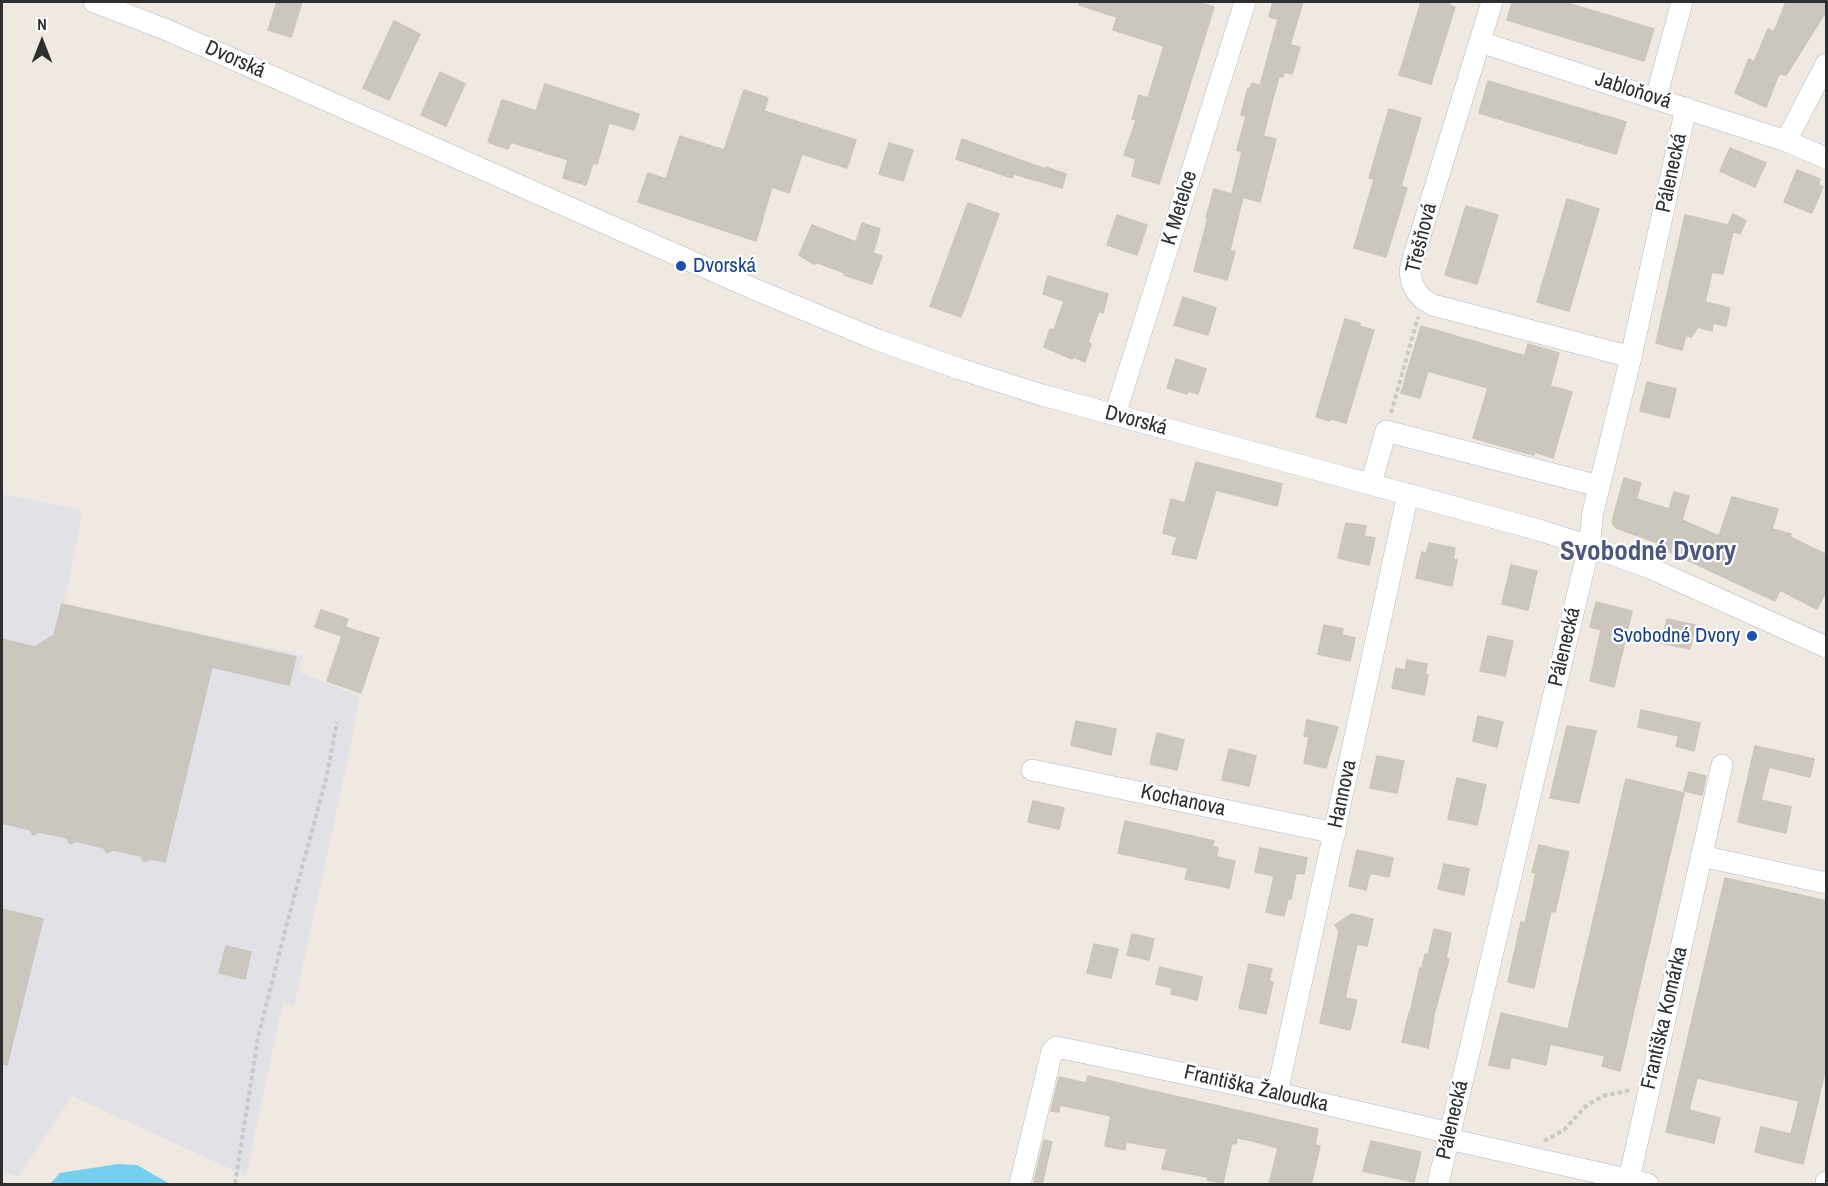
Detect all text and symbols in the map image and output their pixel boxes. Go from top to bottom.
north arrow [12,12,72,72]
text: N [37,13,47,35]
street label: Dvorská [201,36,269,84]
street label: Jabloňová [1592,67,1674,115]
street label: Pálenecká [1651,131,1693,215]
street label: K Metelce [1157,168,1203,248]
street label: Třešňová [1401,200,1443,276]
place label: Dvorská [693,253,756,279]
marker: Dvorská [674,259,688,273]
street label: Dvorská [1102,401,1170,441]
district label: Svobodné Dvory [1560,537,1736,569]
street label: Pálenecká [1544,605,1586,689]
place label: Svobodné Dvory [1613,623,1740,649]
marker: Svobodné Dvory [1745,629,1759,643]
street label: Hannova [1324,758,1362,830]
street label: Kochanova [1138,780,1228,822]
street label: Františka Komárka [1636,944,1694,1092]
street label: Františka Žaloudka [1181,1060,1331,1118]
street label: Pálenecká [1432,1078,1474,1162]

